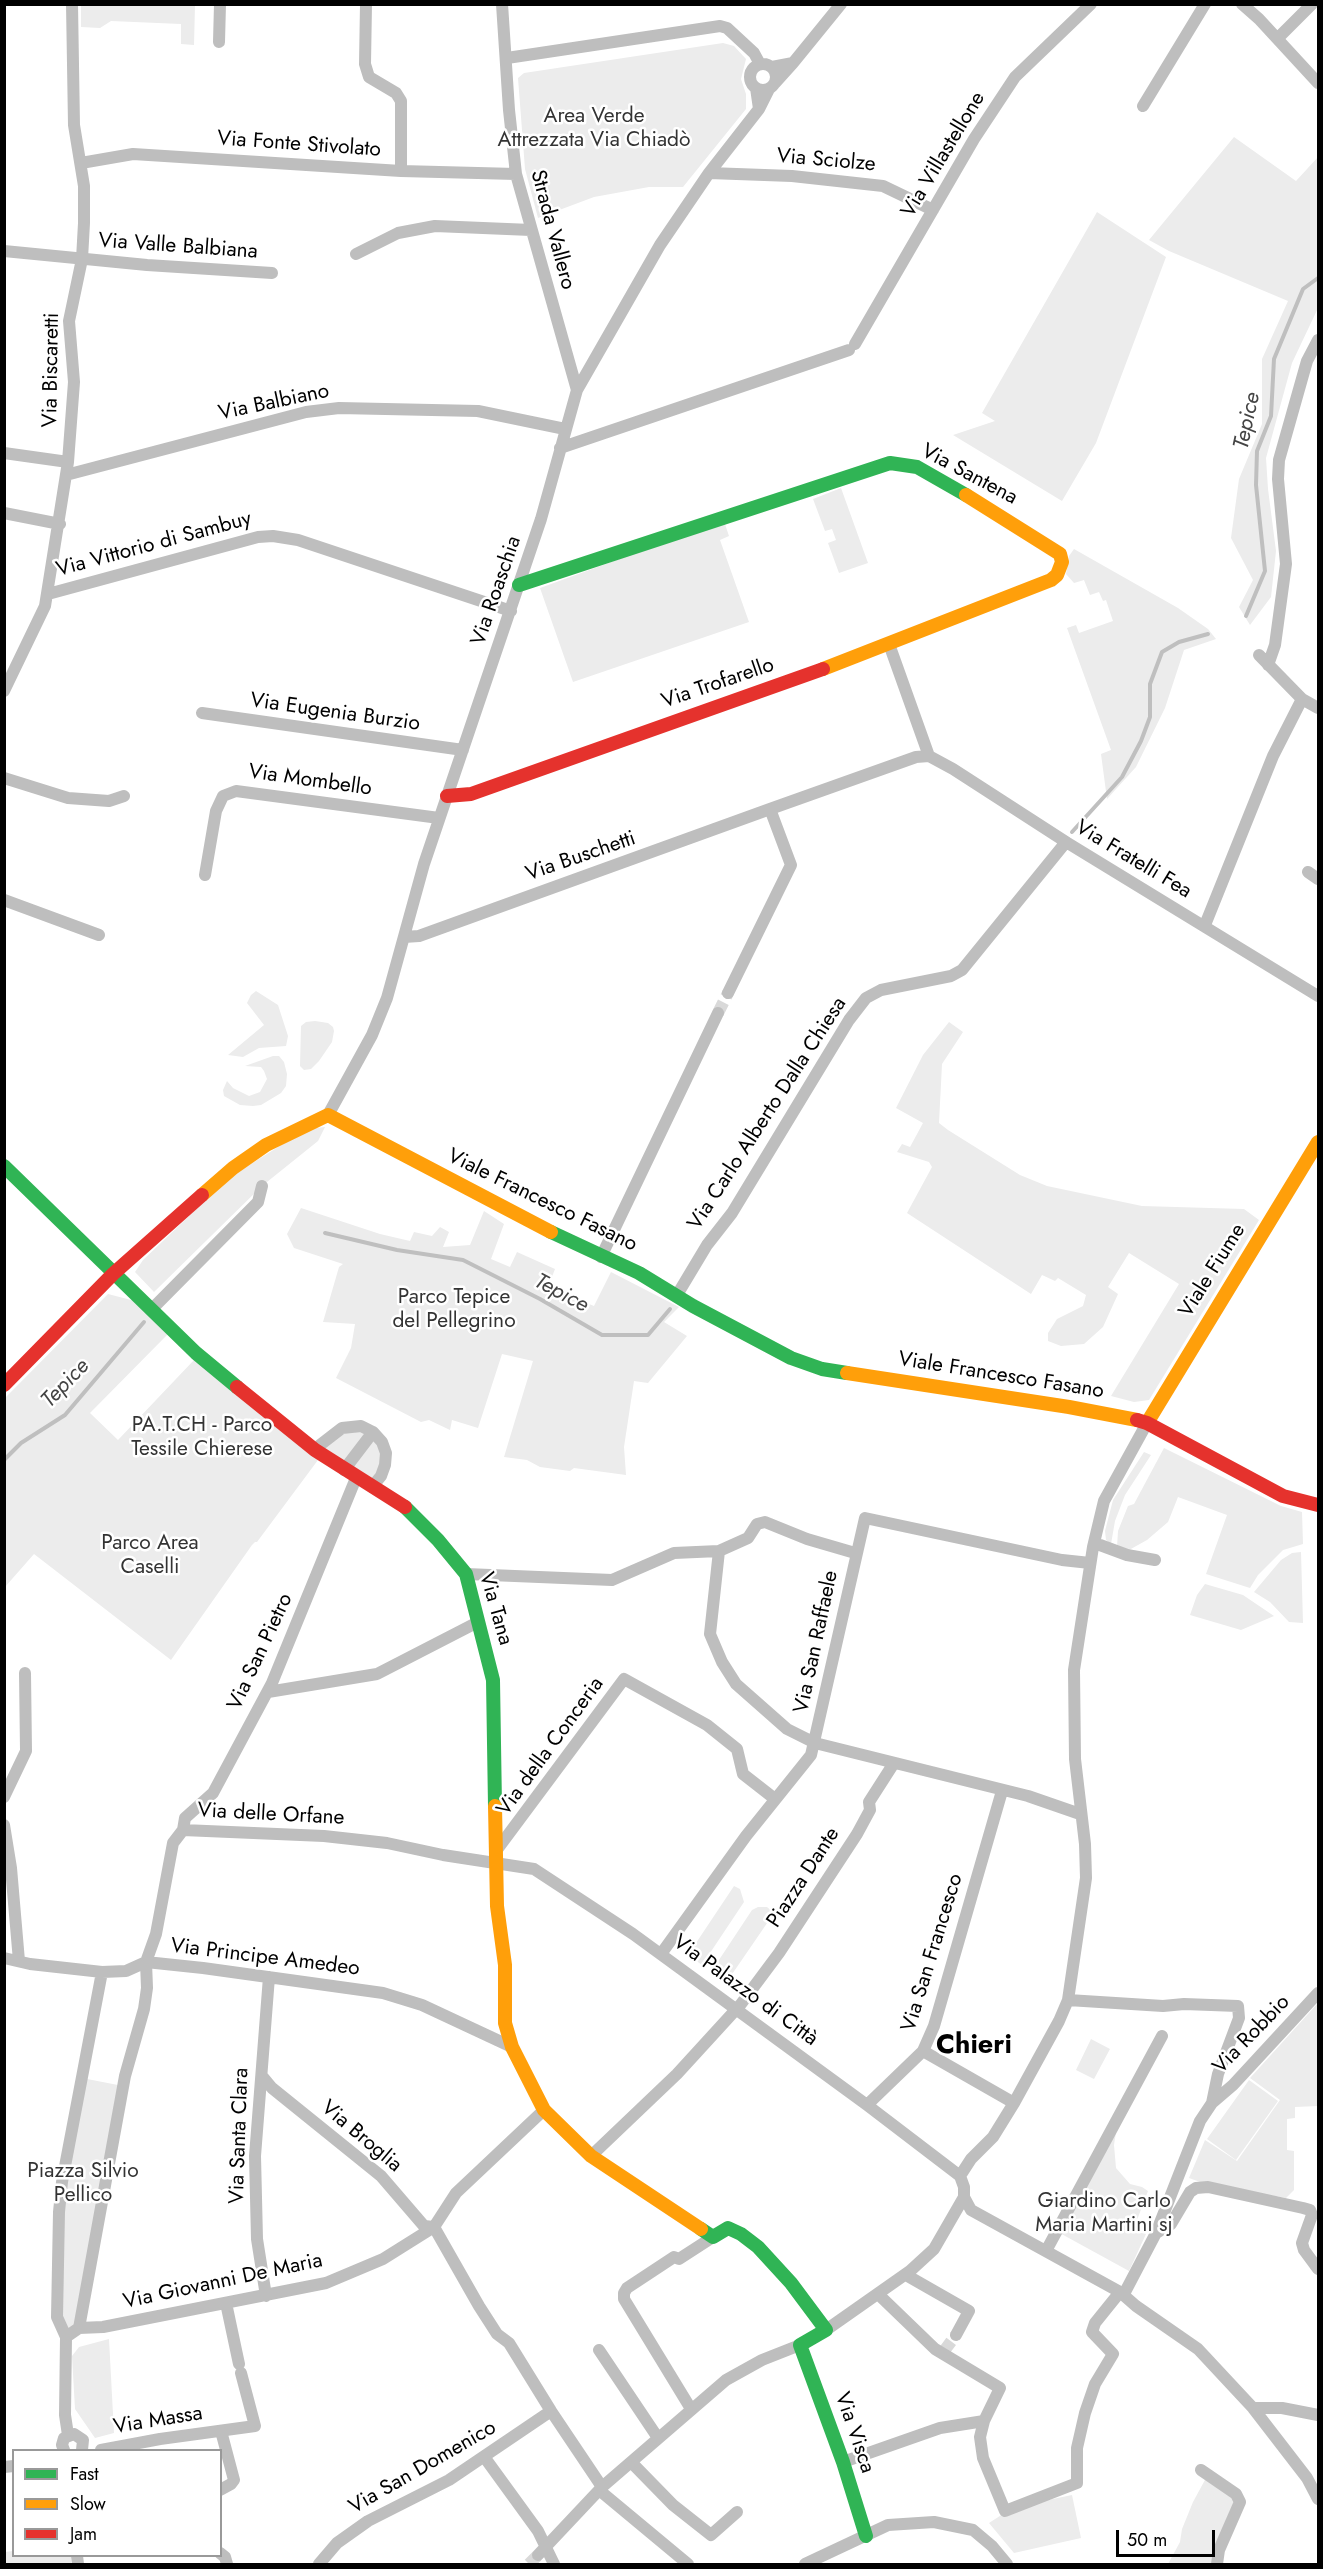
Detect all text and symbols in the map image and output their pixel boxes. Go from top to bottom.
street label: Via Villastellone [897,88,991,222]
park label: Area Verde Attrezzata Via Chiadò [498,104,690,154]
street label: Via Fonte Stivolato [216,127,382,163]
street label: Via Sciolze [775,144,877,178]
street label: Strada Vallero [524,167,580,293]
street label: Via Valle Balbiana [97,229,259,265]
street label: Via Biscaretti [38,312,66,428]
street label: Via Balbiano [216,379,332,427]
water label: Tepice [1229,390,1267,452]
street label: Via Santena [917,439,1021,511]
street label: Via Vittorio di Sambuy [54,507,254,583]
street label: Via Roaschia [467,533,527,649]
street label: Via Trofarello [659,653,777,715]
street label: Via Eugenia Burzio [249,689,421,737]
street label: Via Mombello [247,760,373,802]
street label: Via Fratelli Fea [1070,815,1196,905]
street label: Via Buschetti [523,826,639,888]
street label: Via Carlo Alberto Dalla Chiesa [683,993,853,1235]
street label: Viale Francesco Fasano [443,1144,641,1258]
street label: Viale Fiume [1174,1220,1252,1322]
water label: Tepice [529,1269,593,1319]
park label: Parco Tepice del Pellegrino [392,1285,516,1335]
street label: Viale Francesco Fasano [896,1347,1106,1405]
water label: Tepice [36,1354,96,1414]
park label: PA.T.CH - Parco Tessile Chierese [131,1413,273,1463]
park label: Parco Area Caselli [101,1531,199,1581]
street label: Via San Raffaele [790,1568,844,1716]
street label: Via Tana [473,1570,517,1648]
street label: Via San Pietro [223,1590,299,1714]
street label: Via della Conceria [492,1673,610,1821]
street label: Via delle Orfane [197,1799,345,1831]
street label: Piazza Dante [762,1823,846,1933]
street label: Via San Francesco [897,1871,969,2035]
street label: Via Palazzo di Città [668,1930,822,2052]
street label: Via Principe Amedeo [169,1934,361,1982]
street label: Via Robbio [1208,1990,1296,2080]
district label: Chieri [936,2030,1012,2062]
street label: Via Santa Clara [225,2067,255,2205]
street label: Via Broglia [315,2096,407,2178]
park label: Piazza Silvio Pellico [27,2159,139,2209]
park label: Giardino Carlo Maria Martini sj [1035,2189,1173,2239]
street label: Via Giovanni De Maria [121,2249,325,2315]
street label: Via Visca [828,2389,880,2477]
street label: Via Massa [112,2402,204,2440]
street label: Via San Domenico [345,2416,501,2520]
legend [12,2449,222,2557]
text: Fast [70,2461,99,2487]
text: Slow [70,2491,106,2517]
scale bar [1119,2518,1218,2556]
text: Jam [70,2521,97,2547]
text: 50 m [1127,2527,1167,2553]

